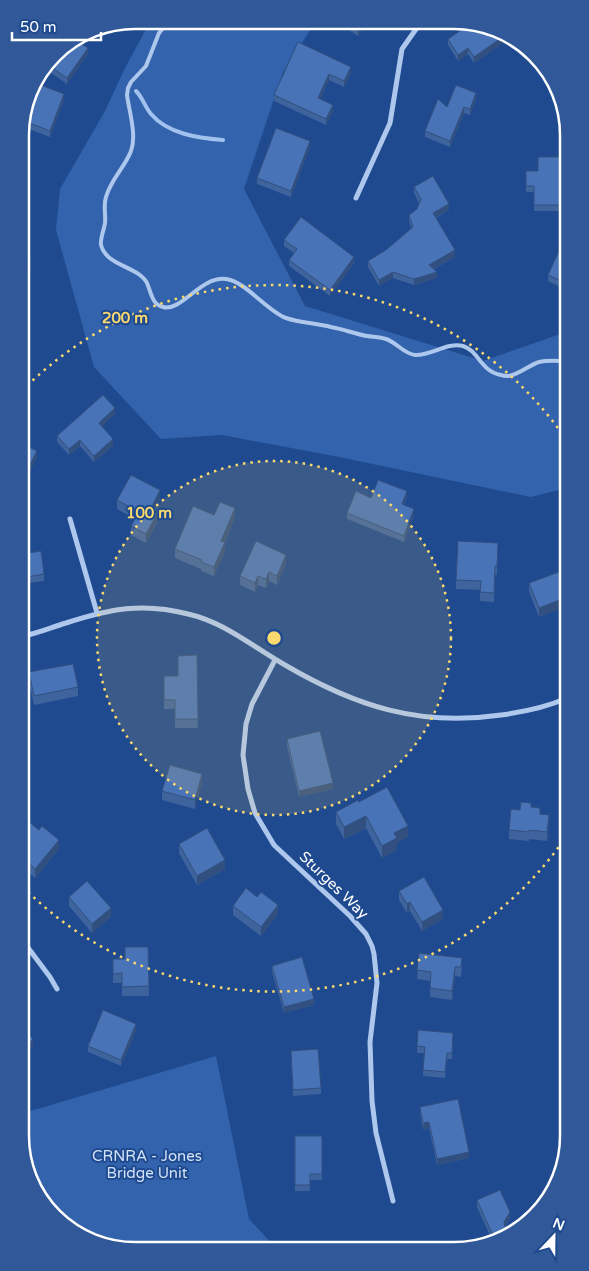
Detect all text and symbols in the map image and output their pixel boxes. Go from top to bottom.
scale bar [12,10,101,42]
text: 50 m [20,18,57,36]
text: 200 m [102,309,148,327]
text: 100 m [126,504,172,522]
centre of rings [265,629,283,647]
street label: Sturges Way [296,848,372,922]
park label: CRNRA - Jones Bridge Unit [92,1147,202,1182]
north arrow [529,1211,579,1261]
text: N [550,1214,567,1234]

